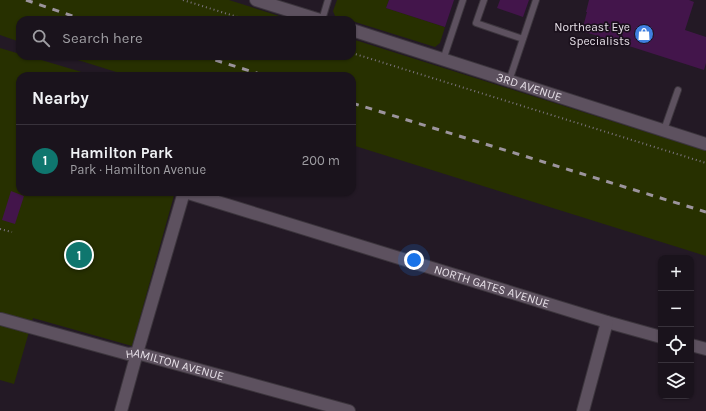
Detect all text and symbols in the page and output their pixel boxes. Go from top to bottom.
search box [16,16,356,60]
place label: Northeast Eye Specialists [554,20,630,48]
shop icon: Northeast Eye Specialists [633,23,655,45]
icon: search [30,27,52,49]
text: Search here [62,29,143,47]
street label: 3RD AVENUE [494,70,564,104]
text: Nearby [32,88,89,108]
text: Hamilton Park [70,144,173,162]
text: 1 [43,153,47,168]
text: 200 m [302,153,340,168]
text: Park · Hamilton Avenue [70,162,206,177]
pin: 1 [66,240,92,270]
your location [404,250,424,270]
map controls [658,255,694,399]
button: + [658,255,694,291]
street label: NORTH GATES AVENUE [432,262,551,311]
button: − [658,291,694,327]
button: locate [658,327,694,363]
street label: HAMILTON AVENUE [125,345,226,383]
button: layers [658,363,694,399]

